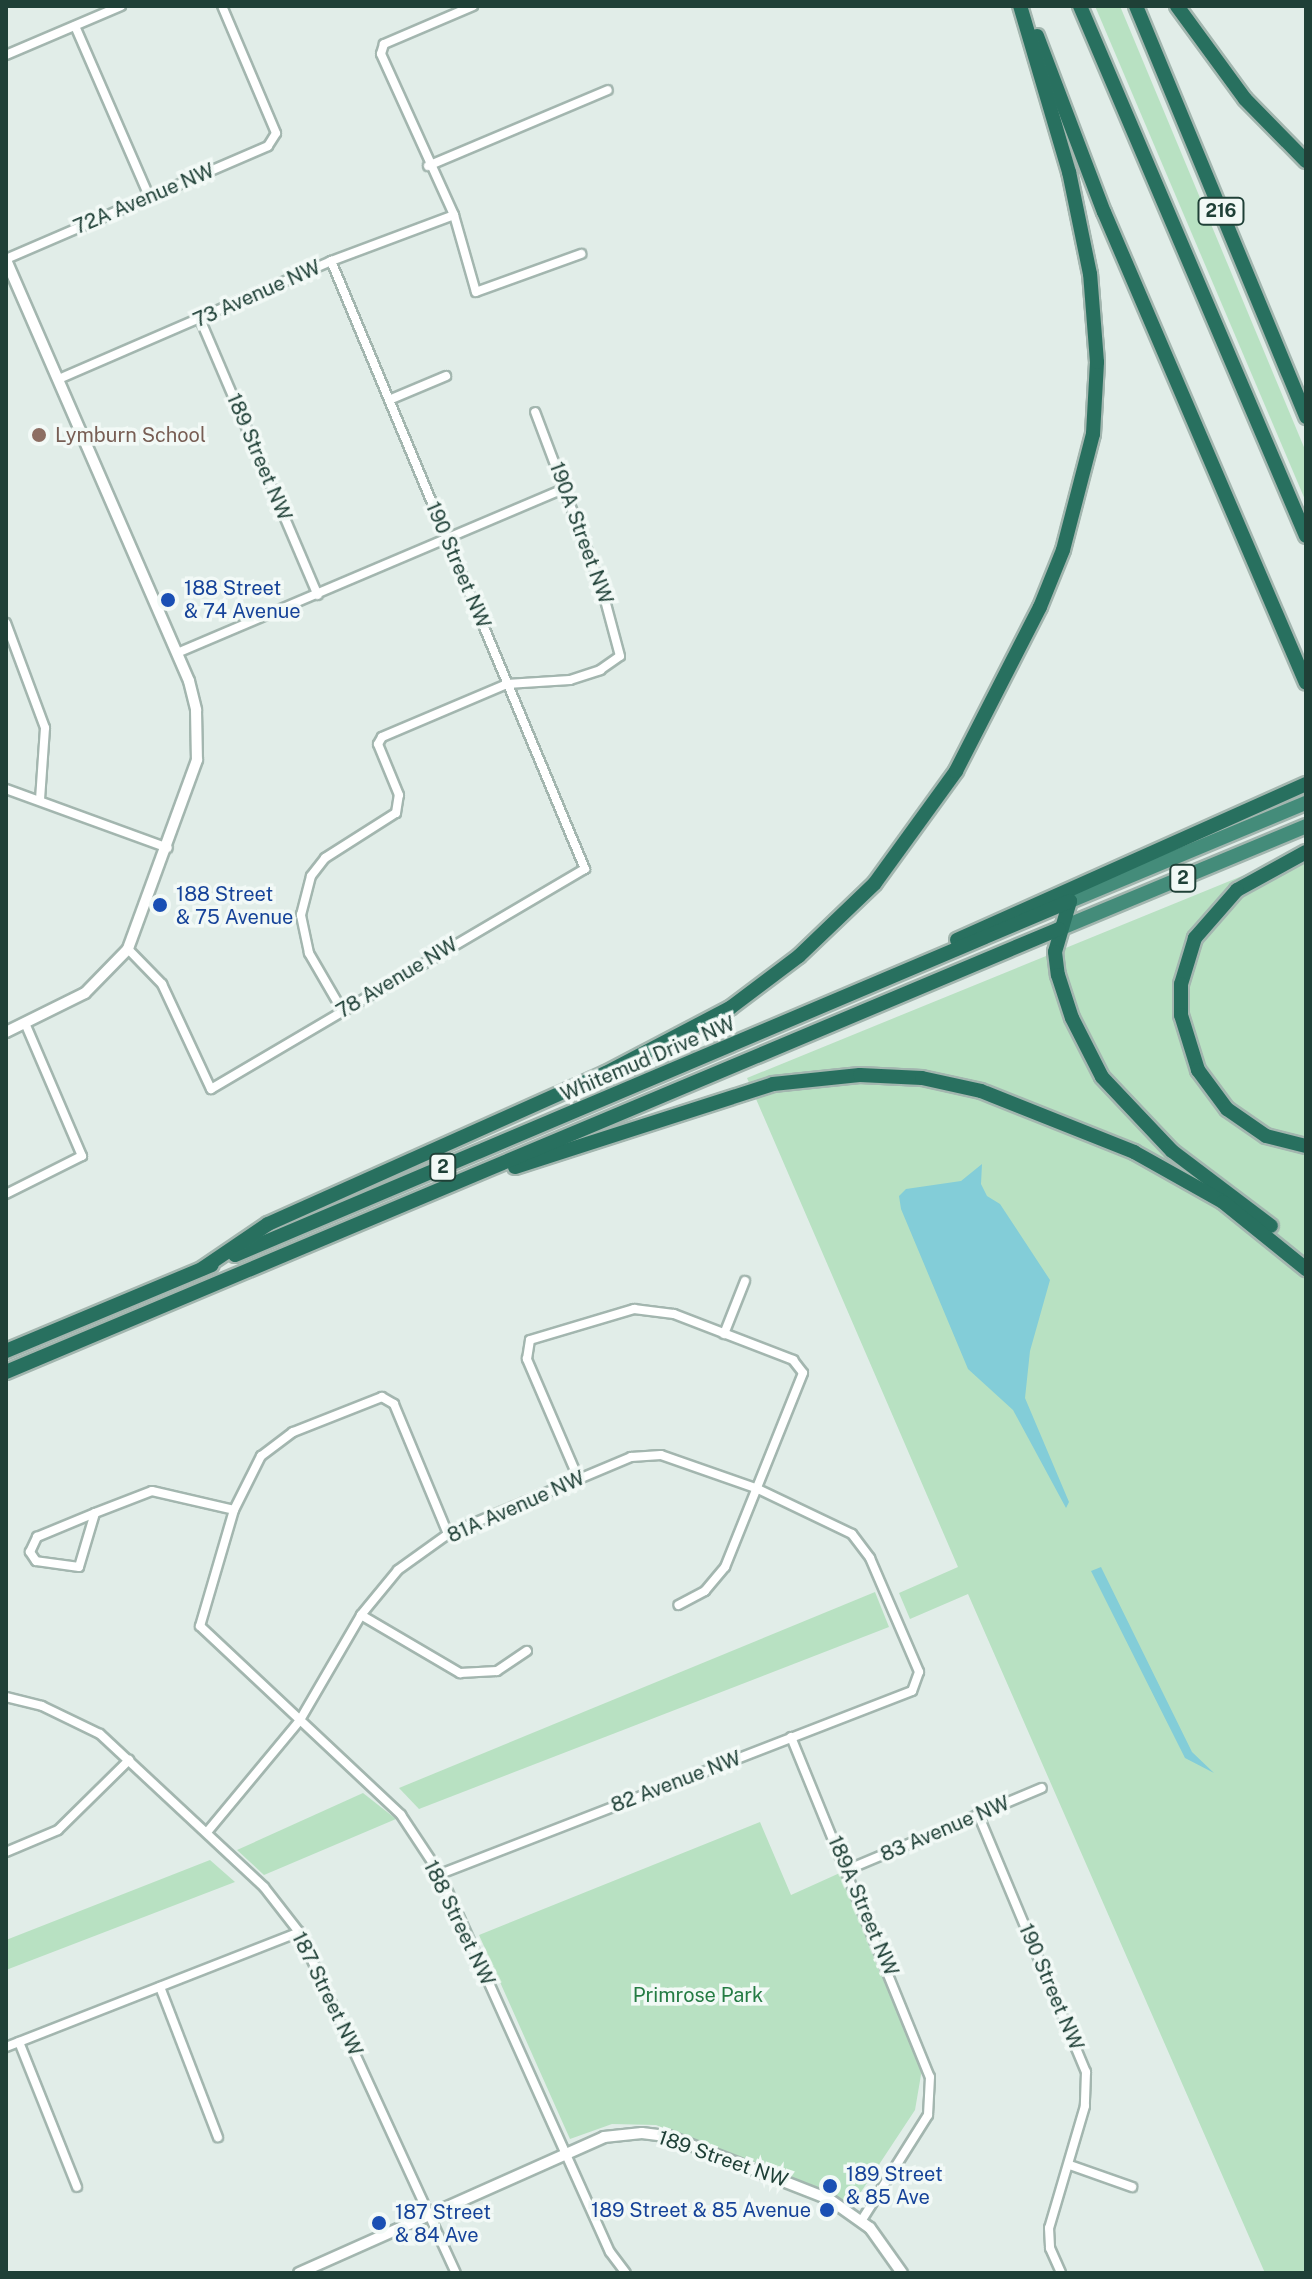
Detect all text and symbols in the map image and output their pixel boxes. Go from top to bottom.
street label: 72A Avenue NW [70,158,218,240]
road number: 216 [1197,197,1245,225]
street label: 73 Avenue NW [190,255,324,333]
street label: 189 Street NW [221,390,297,524]
place label: Lymburn School [55,423,206,447]
marker: Lymburn School [30,426,48,444]
street label: 190A Street NW [544,459,618,607]
street label: 190 Street NW [421,498,495,632]
place label: 188 Street & 74 Avenue [184,576,301,623]
marker: 188 Street & 74 Avenue [159,591,177,609]
road number: 2 [1169,864,1197,892]
place label: 188 Street & 75 Avenue [176,882,293,929]
marker: 188 Street & 75 Avenue [151,896,169,914]
street label: 78 Avenue NW [332,932,462,1024]
street label: Whitemud Drive NW [557,1011,739,1107]
road number: 2 [429,1153,457,1181]
street label: 81A Avenue NW [444,1466,588,1548]
street label: 82 Avenue NW [608,1746,744,1818]
street label: 83 Avenue NW [877,1791,1013,1867]
street label: 189A Street NW [823,1832,903,1980]
street label: 188 Street NW [418,1857,500,1989]
street label: 190 Street NW [1014,1920,1088,2054]
street label: 187 Street NW [287,1928,367,2060]
park label: Primrose Park [633,1983,763,2007]
street label: 189 Street NW [655,2126,791,2192]
place label: 189 Street & 85 Ave [846,2162,943,2209]
marker: 189 Street & 85 Ave [821,2177,839,2195]
place label: 189 Street & 85 Avenue [591,2198,811,2222]
place label: 187 Street & 84 Ave [395,2200,491,2247]
marker: 189 Street & 85 Avenue [818,2201,836,2219]
marker: 187 Street & 84 Ave [370,2214,388,2232]

